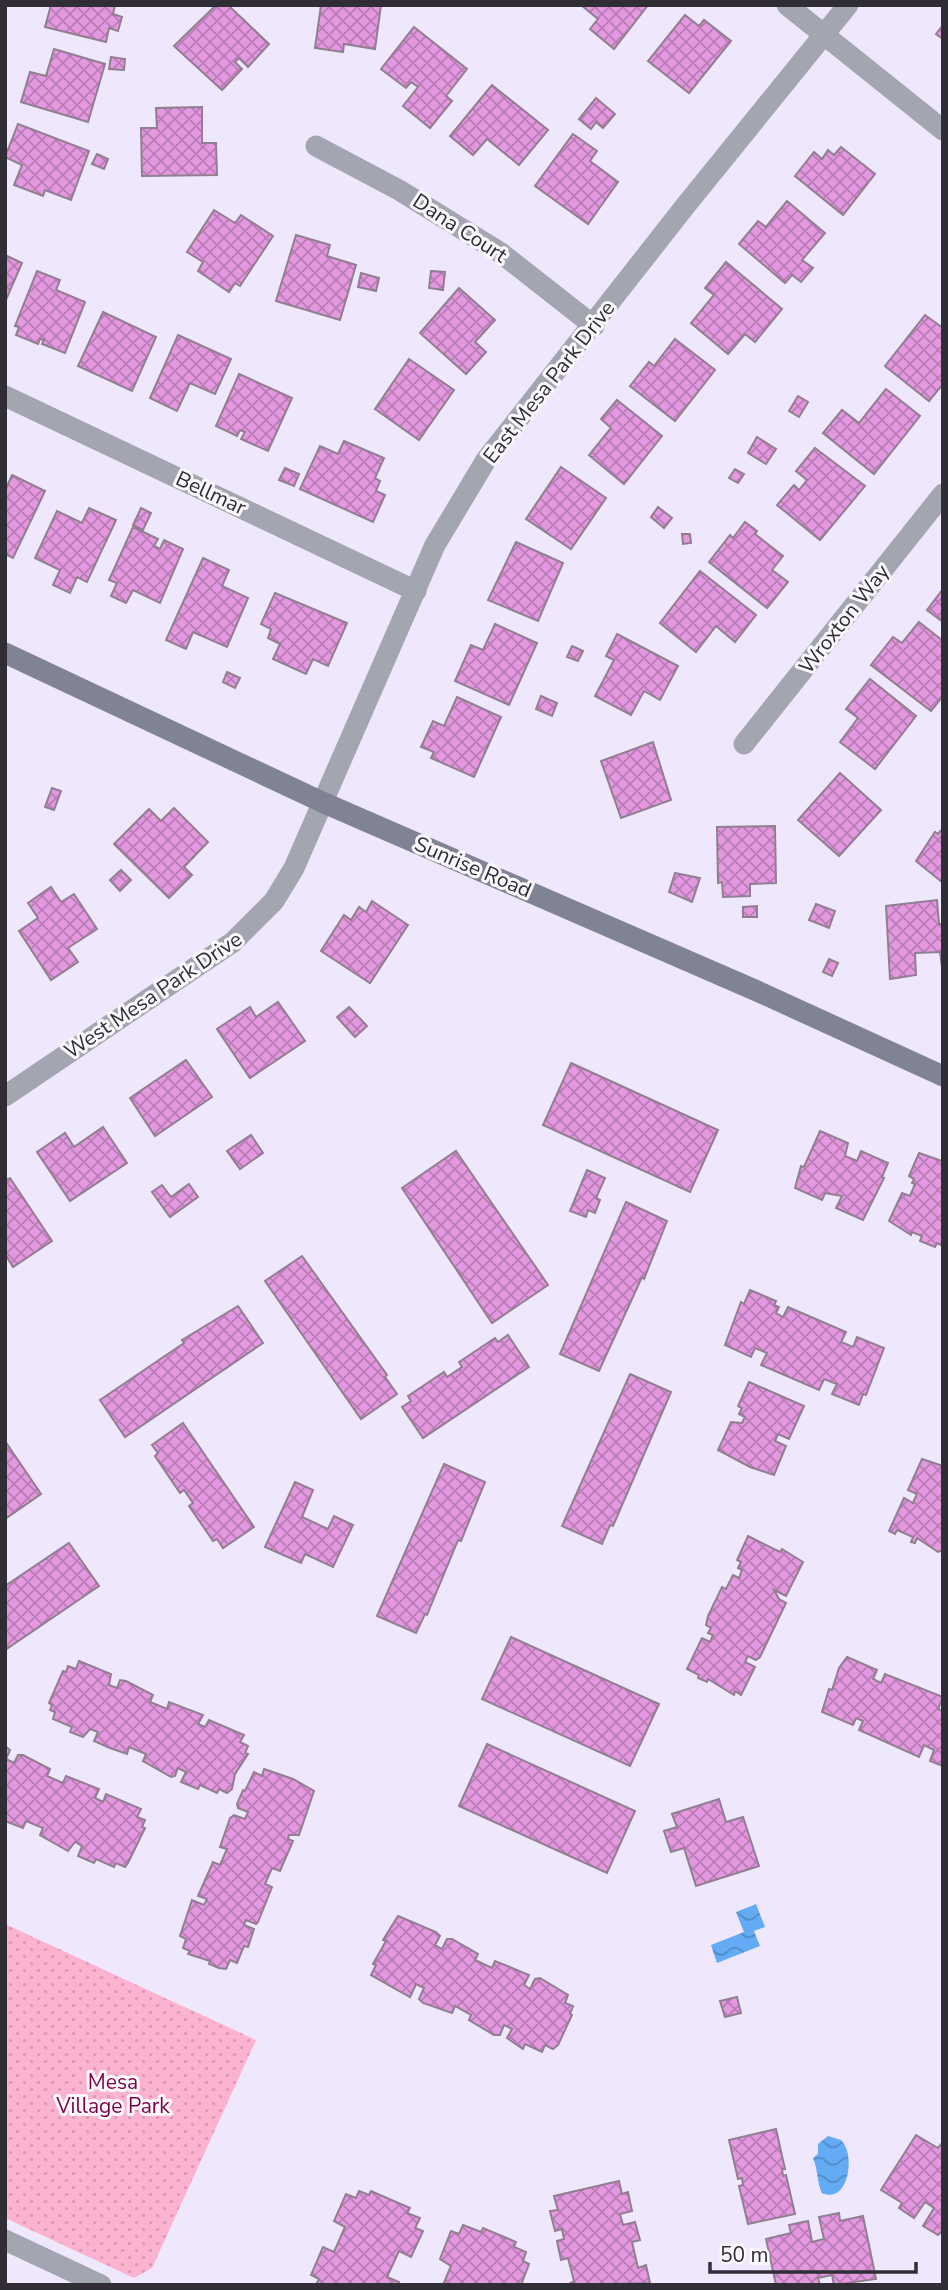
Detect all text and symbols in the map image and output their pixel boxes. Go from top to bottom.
street label: Dana Court [407,187,513,269]
street label: East Mesa Park Drive [477,295,621,469]
street label: Bellmar [171,465,251,522]
street label: Wroxton Way [792,558,896,680]
street label: Sunrise Road [410,830,536,904]
street label: West Mesa Park Drive [59,925,247,1065]
park label: Mesa Village Park [55,2068,170,2120]
scale bar [710,2230,916,2274]
text: 50 m [720,2241,769,2269]

